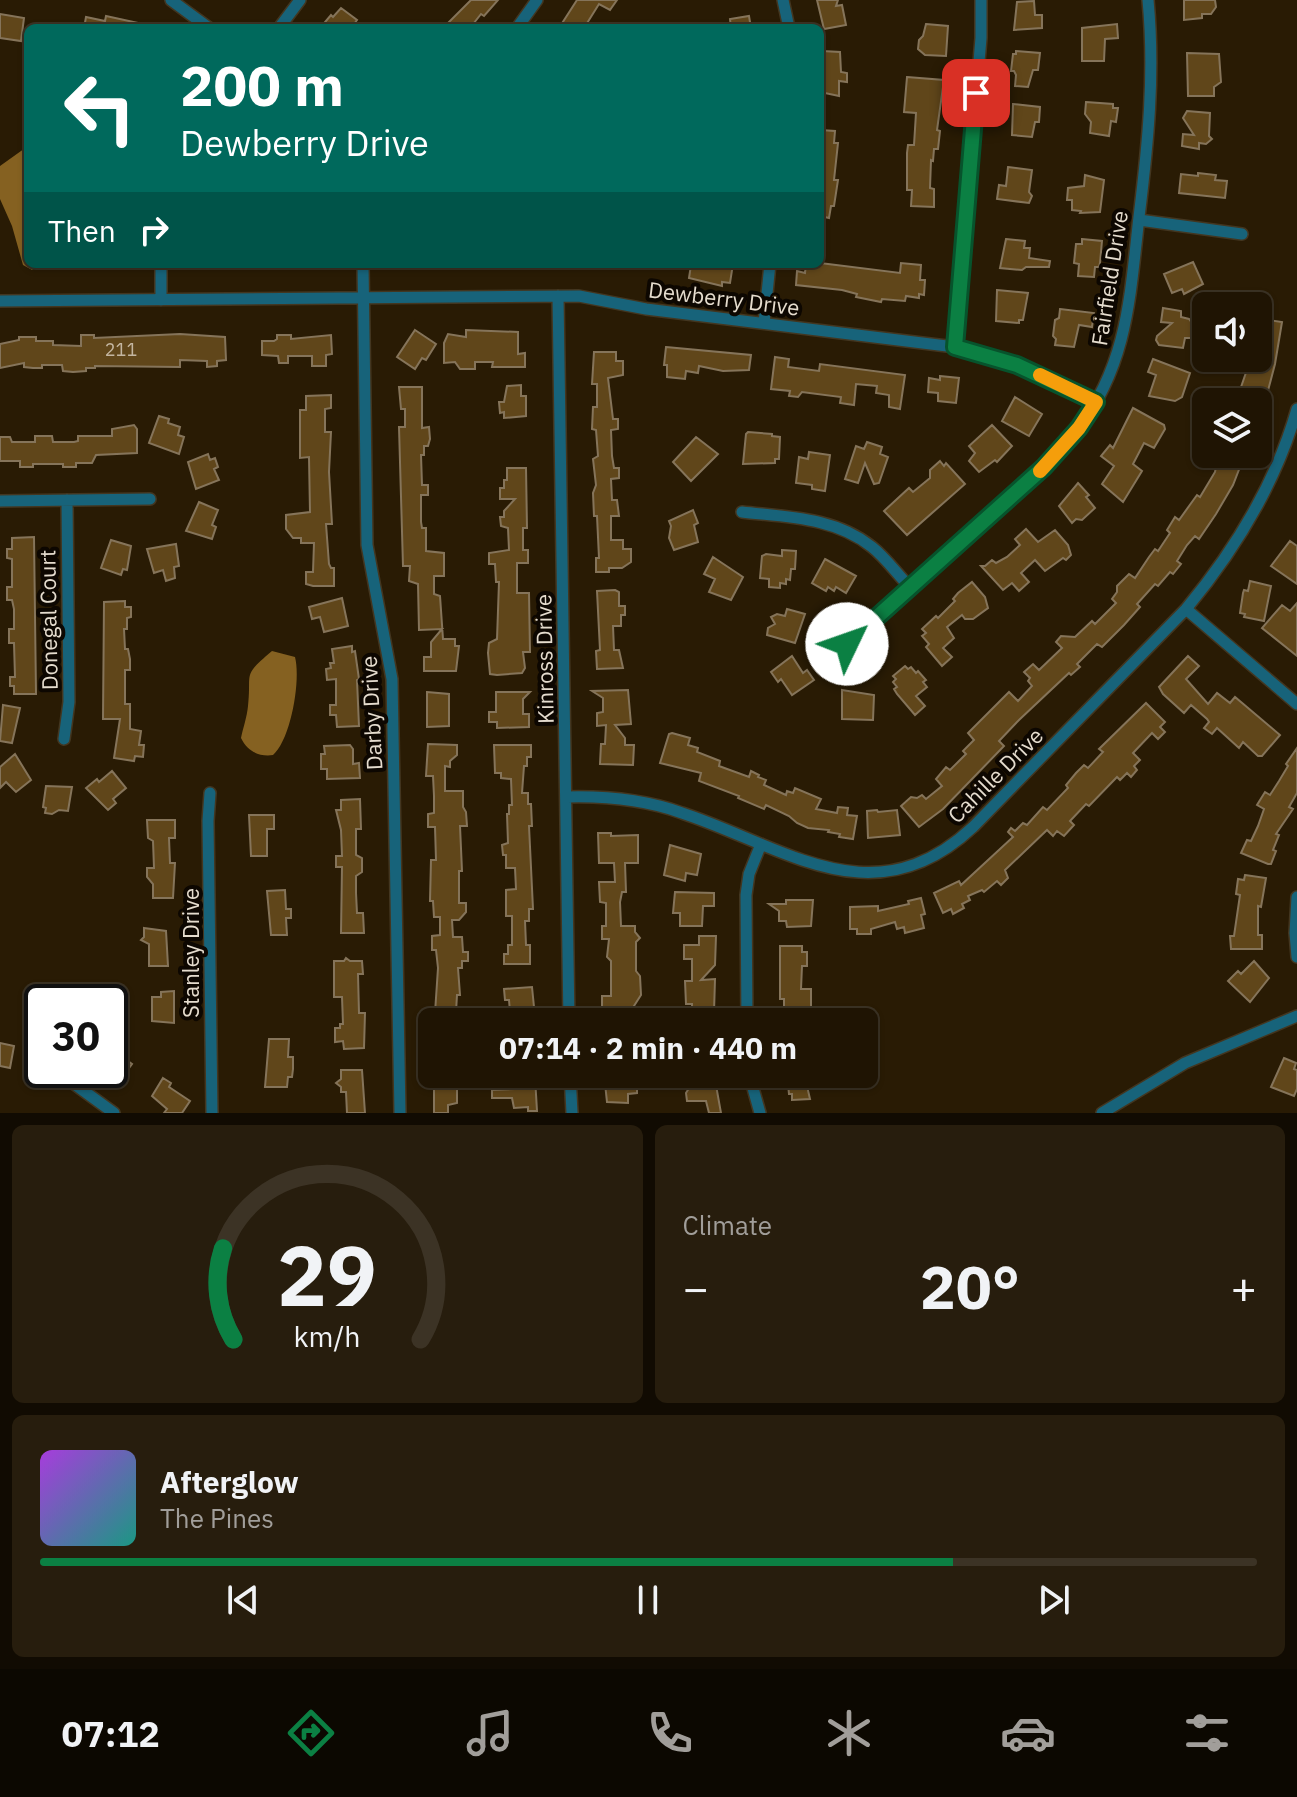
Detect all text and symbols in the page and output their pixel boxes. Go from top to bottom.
text: 200 m [180,49,344,121]
icon: left [48,56,152,160]
pin [942,59,1010,127]
icon: arrive [954,71,998,115]
text: Dewberry Drive [180,119,429,166]
icon: right [132,208,176,252]
street label: Fairfield Drive [1084,208,1134,348]
text: Then [48,211,116,250]
street label: Dewberry Drive [647,274,801,322]
map controls [1192,292,1272,468]
button: sound [1192,292,1272,372]
house number: 211 [105,338,137,361]
button: layers [1192,388,1272,468]
street label: Donegal Court [32,550,64,690]
street label: Kinross Drive [528,594,560,724]
position arrow [805,602,889,686]
street label: Darby Drive [354,655,388,771]
street label: Cahille Drive [941,721,1049,829]
street label: Stanley Drive [176,888,205,1018]
speed limit sign: 30 [24,984,128,1088]
text: 07:14 · 2 min · 440 m [499,1028,797,1067]
text: Climate [683,1208,772,1242]
text: 29 [277,1221,377,1329]
text: 20° [920,1247,1020,1326]
text: − [683,1259,709,1316]
text: + [1231,1259,1257,1316]
text: km/h [294,1318,361,1355]
text: Afterglow [160,1462,299,1501]
text: The Pines [160,1501,274,1535]
icon: previous [221,1578,265,1622]
icon: pause [626,1578,670,1622]
icon: next [1032,1578,1076,1622]
icon: directions [283,1705,339,1761]
icon: music [462,1705,518,1761]
icon: phone [642,1705,698,1761]
icon: climate [821,1705,877,1761]
icon: car [1000,1705,1056,1761]
icon: filters [1179,1705,1235,1761]
text: 07:12 [62,1710,160,1757]

